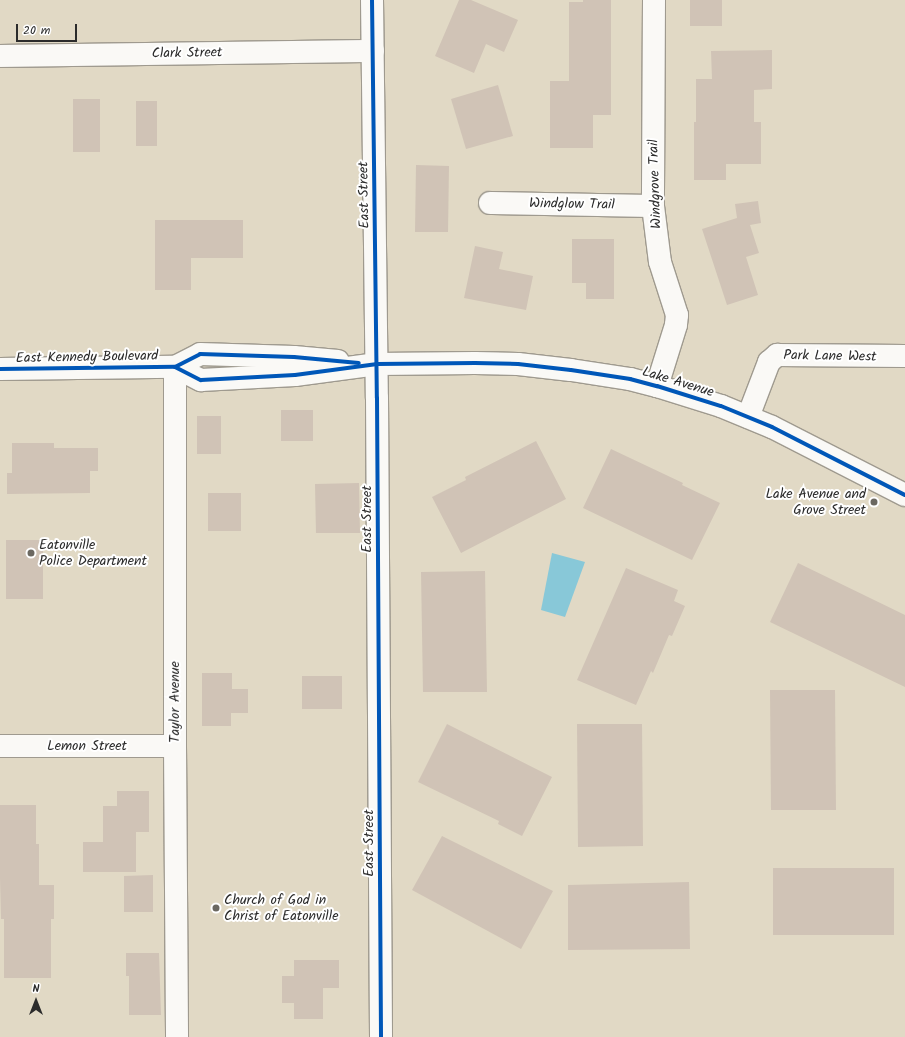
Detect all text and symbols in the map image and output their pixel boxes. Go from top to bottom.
scale bar [18,16,79,42]
text: 20 m [23,21,50,40]
street label: Clark Street [152,44,222,62]
street label: Windgrove Trail [645,139,665,229]
street label: East Street [355,161,373,229]
street label: Windglow Trail [529,195,615,213]
street label: East Kennedy Boulevard [16,347,158,367]
street label: Park Lane West [783,347,877,365]
street label: Lake Avenue [640,363,716,401]
street label: East Street [359,485,375,553]
place label: Lake Avenue and Grove Street [765,486,866,518]
marker: Lake Avenue and Grove Street [869,497,879,507]
place label: Eatonville Police Department [39,537,147,570]
marker: Eatonville Police Department [26,548,36,558]
street label: Taylor Avenue [167,661,183,743]
street label: Lemon Street [47,738,127,754]
street label: East Street [361,809,377,877]
place label: Church of God in Christ of Eatonville [224,892,338,924]
marker: Church of God in Christ of Eatonville [211,903,221,913]
text: N [33,980,39,998]
north arrow [16,981,56,1021]

